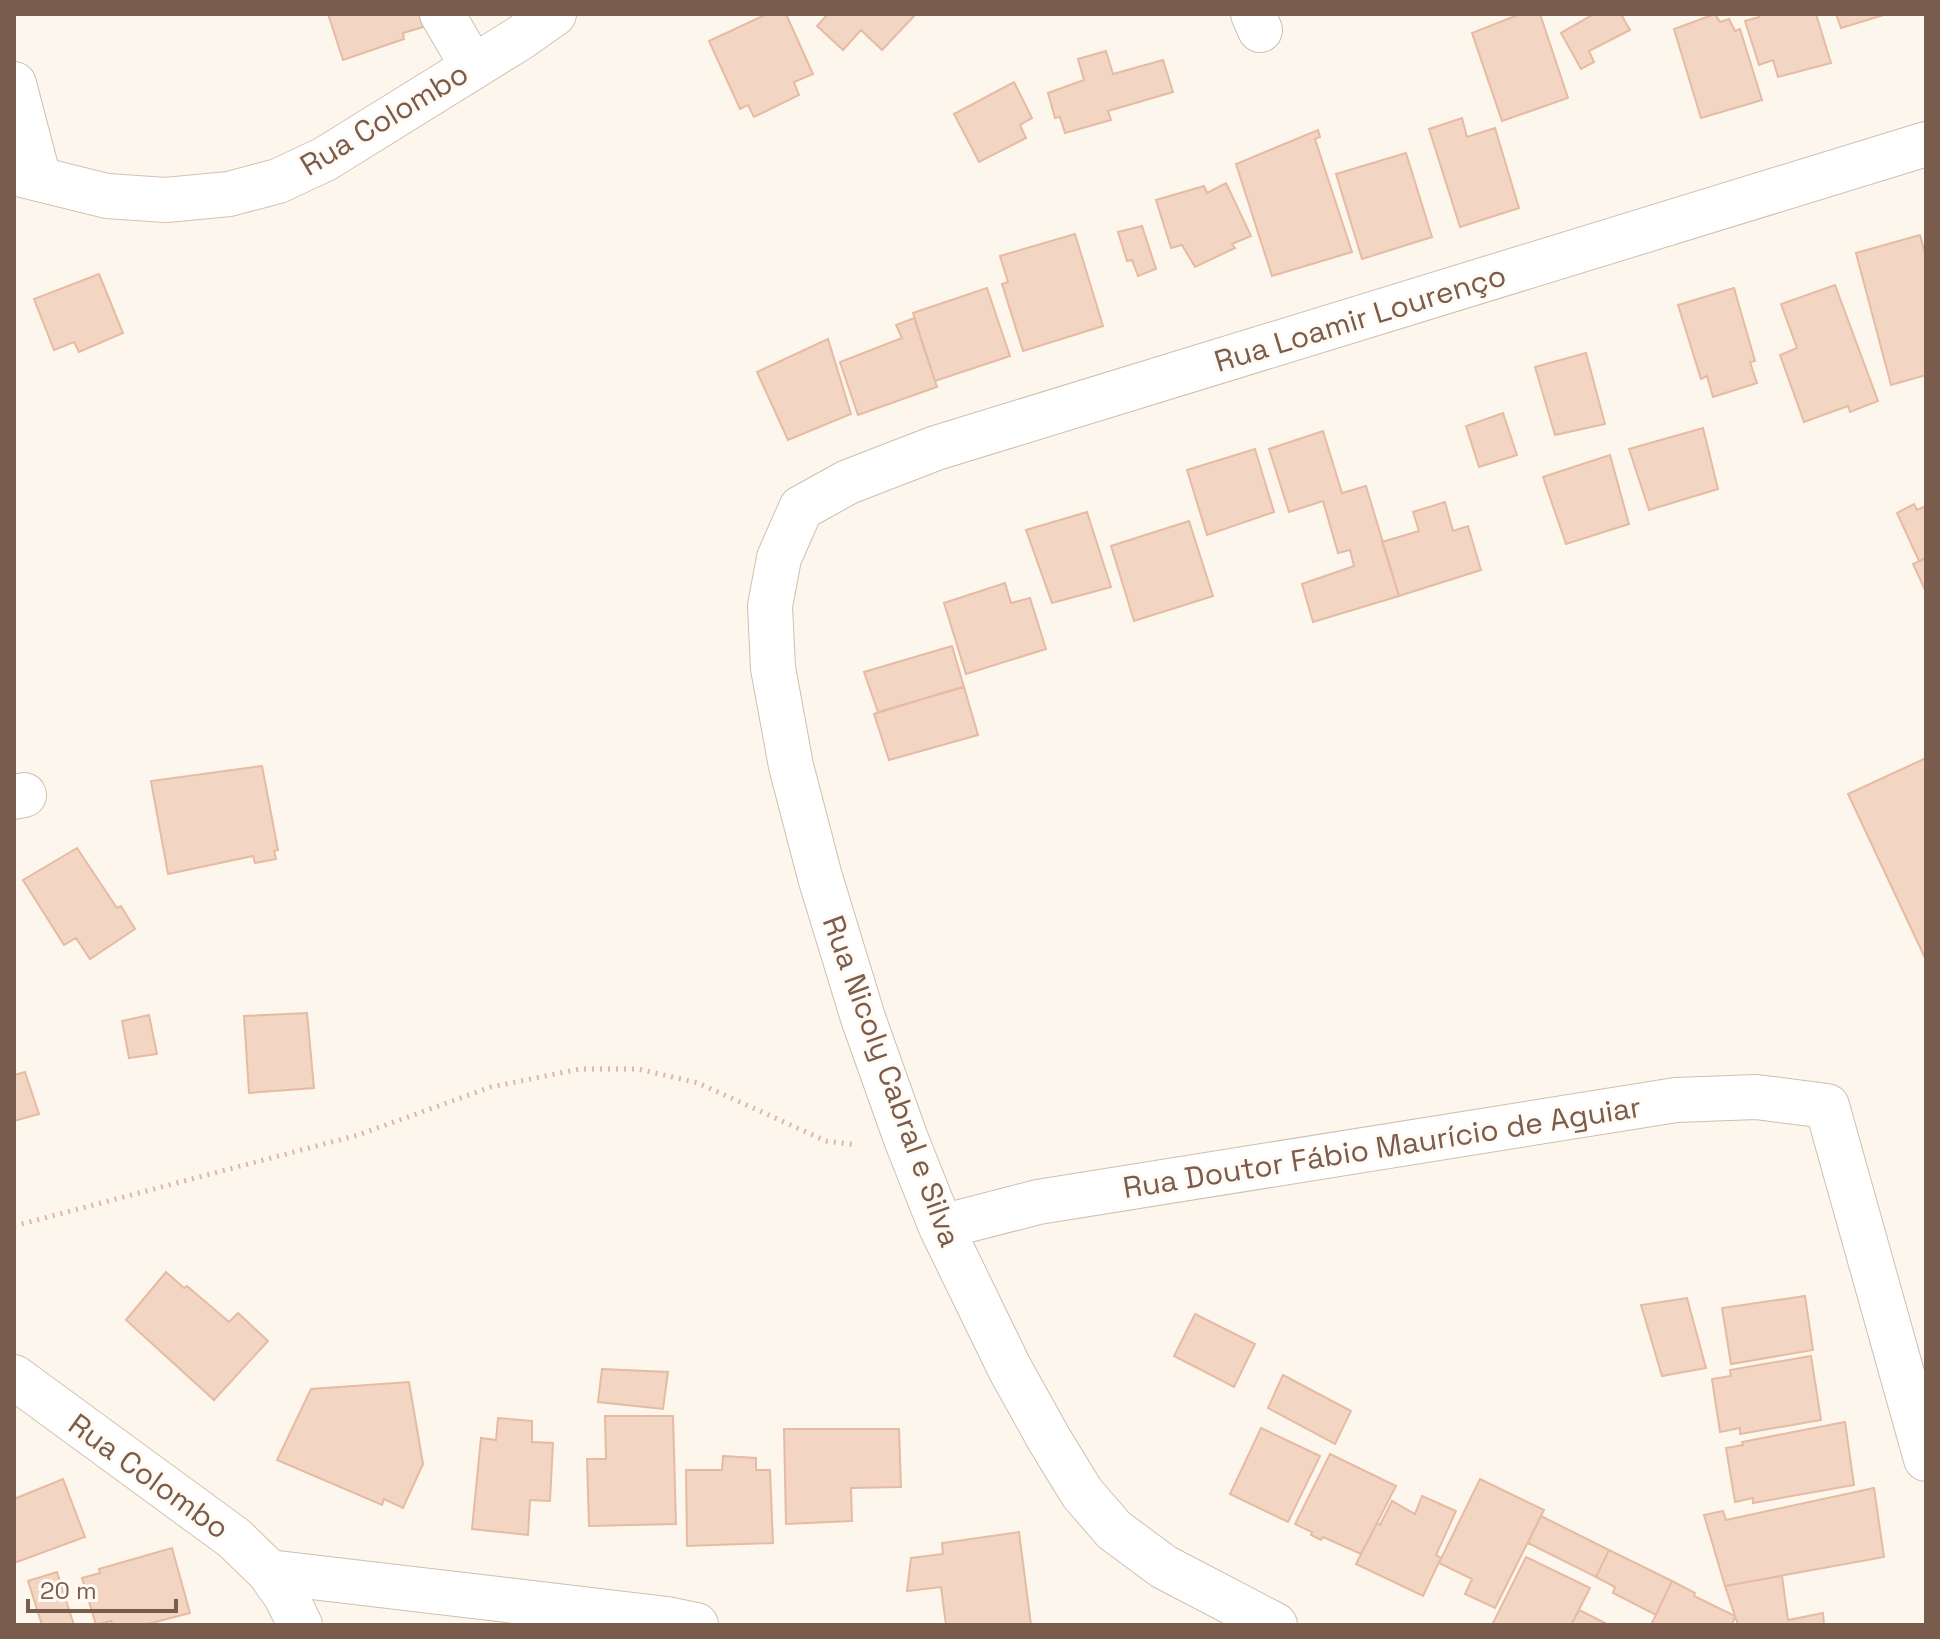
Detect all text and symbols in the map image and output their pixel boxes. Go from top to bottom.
street label: Rua Colombo [293,53,475,185]
street label: Rua Loamir Lourenço [1209,255,1511,381]
street label: Rua Nicoly Cabral e Silva [814,910,970,1252]
street label: Rua Doutor Fábio Maurício de Aguiar [1120,1087,1644,1207]
street label: Rua Colombo [61,1404,237,1548]
scale bar [28,1563,176,1613]
text: 20 m [40,1575,97,1606]

